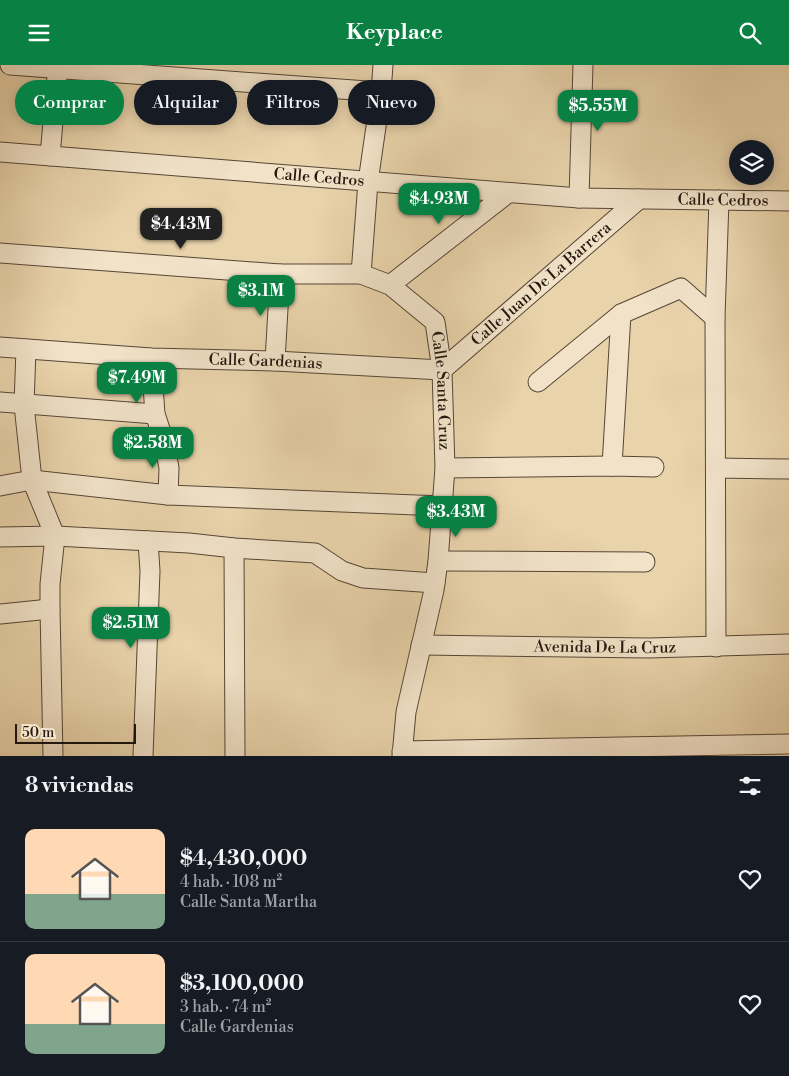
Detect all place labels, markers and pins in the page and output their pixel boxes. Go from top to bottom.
pin: $5.55M [557,89,639,132]
pin: $4.93M [398,183,480,225]
pin: $4.43M [140,207,222,250]
pin: $3.1M [226,275,296,317]
pin: $7.49M [96,361,178,404]
pin: $2.58M [112,427,194,469]
pin: $3.43M [415,495,497,538]
pin: $2.51M [90,607,172,649]

